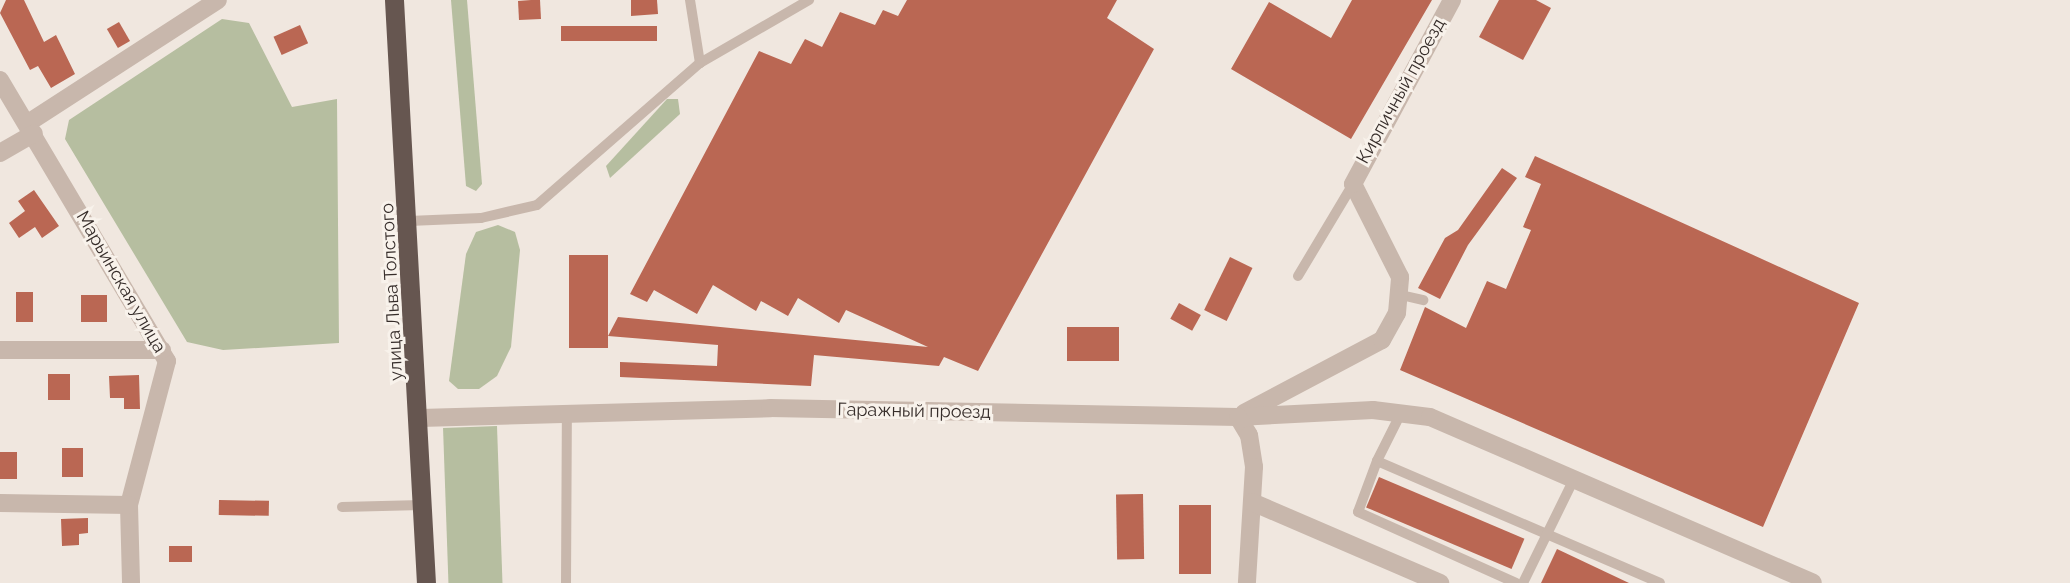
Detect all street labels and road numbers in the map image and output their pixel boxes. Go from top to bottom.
street label: Кирпичный проезд [1352,15,1450,167]
street label: улица Льва Толстого [377,202,407,382]
street label: Марьинская улица [72,207,170,357]
street label: Гаражный проезд [837,399,991,423]

